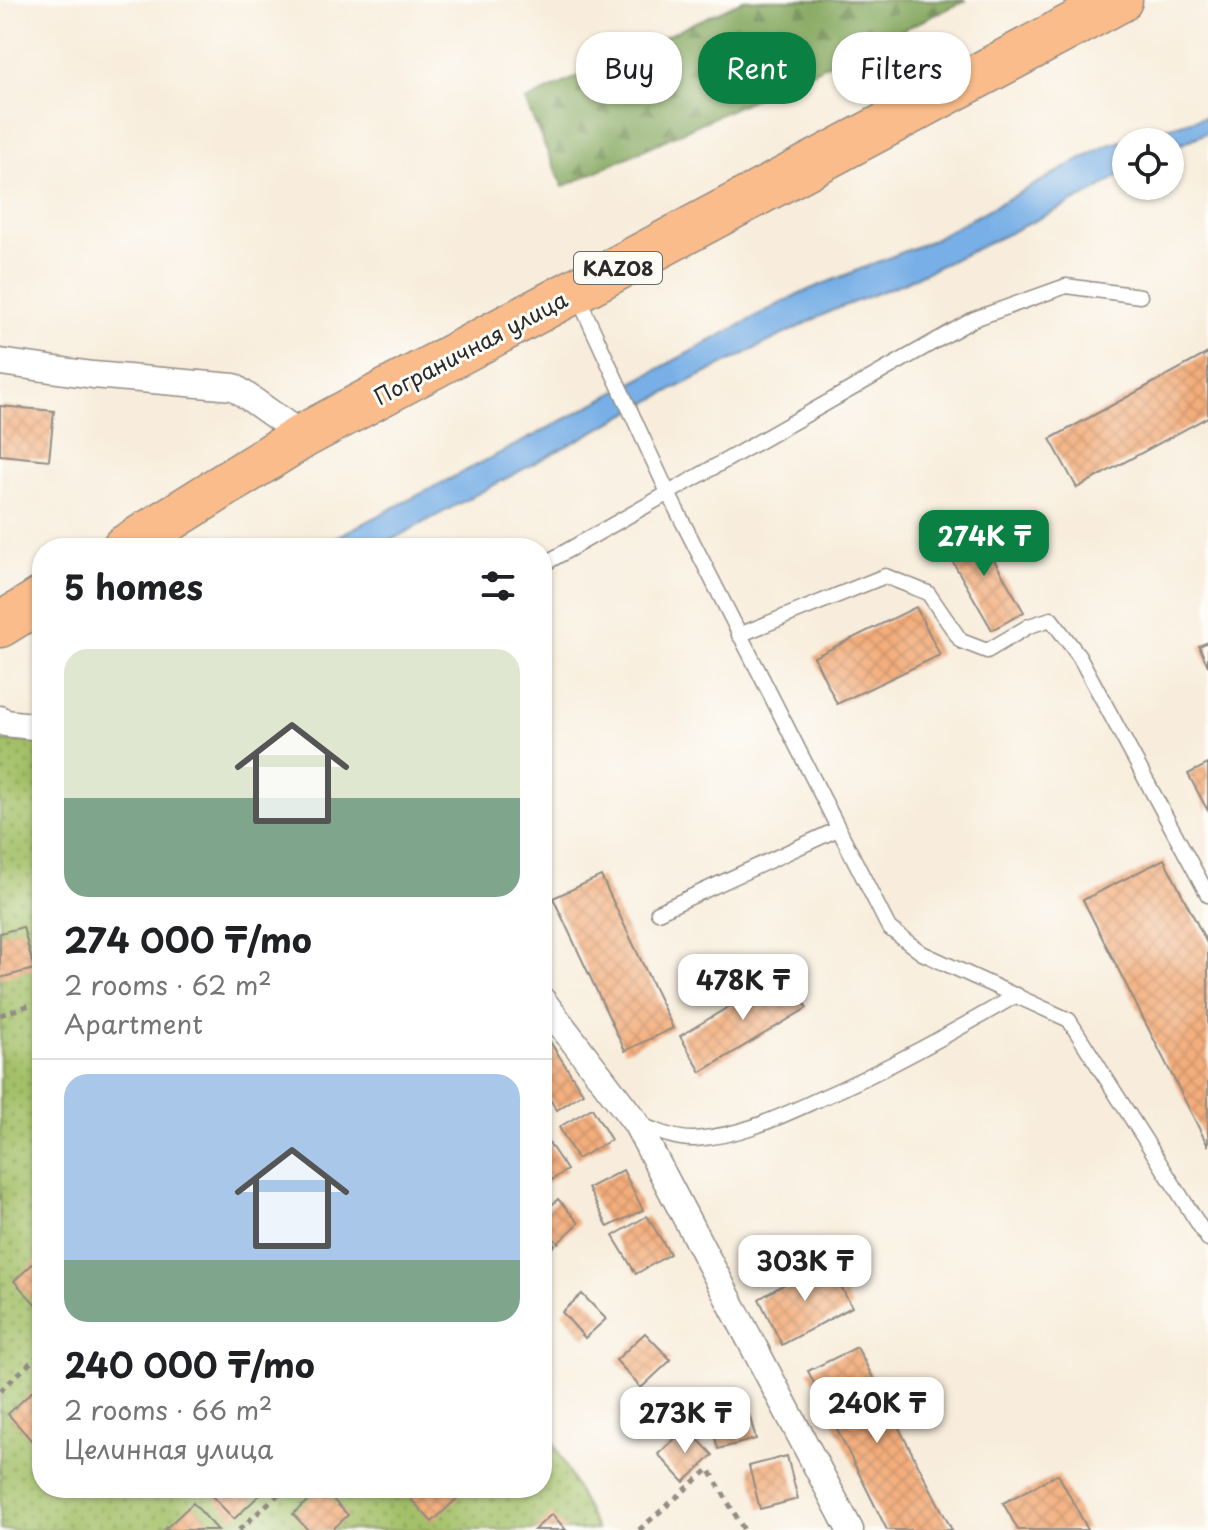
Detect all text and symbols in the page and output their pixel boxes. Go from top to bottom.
chip: Buy [576,32,682,104]
chip: Rent [698,32,816,104]
chip: Filters [832,32,971,104]
map controls [1112,128,1184,200]
button: locate [1112,128,1184,200]
road number: KAZ08 [574,252,662,284]
street label: Пограничная улица [367,282,573,412]
pin: 274K ₸ [919,510,1049,578]
text: 274K ₸ [937,516,1031,555]
text: 5 homes [64,560,203,612]
icon: filters [476,564,520,608]
icon: home [220,701,364,845]
text: 274 000 ₸/mo [64,913,312,965]
pin: 478K ₸ [678,954,808,1022]
text: 478K ₸ [696,960,790,999]
text: 2 rooms · 62 m² [64,965,272,1004]
text: Apartment [64,1004,203,1043]
icon: home [220,1126,364,1270]
pin: 303K ₸ [740,1235,870,1303]
text: 303K ₸ [756,1241,854,1280]
text: 240 000 ₸/mo [64,1338,315,1390]
pin: 240K ₸ [812,1377,942,1445]
text: 240K ₸ [828,1383,926,1422]
pin: 273K ₸ [620,1387,750,1455]
text: 2 rooms · 66 m² [64,1390,273,1429]
text: 273K ₸ [638,1393,732,1432]
text: Целинная улица [64,1429,273,1468]

